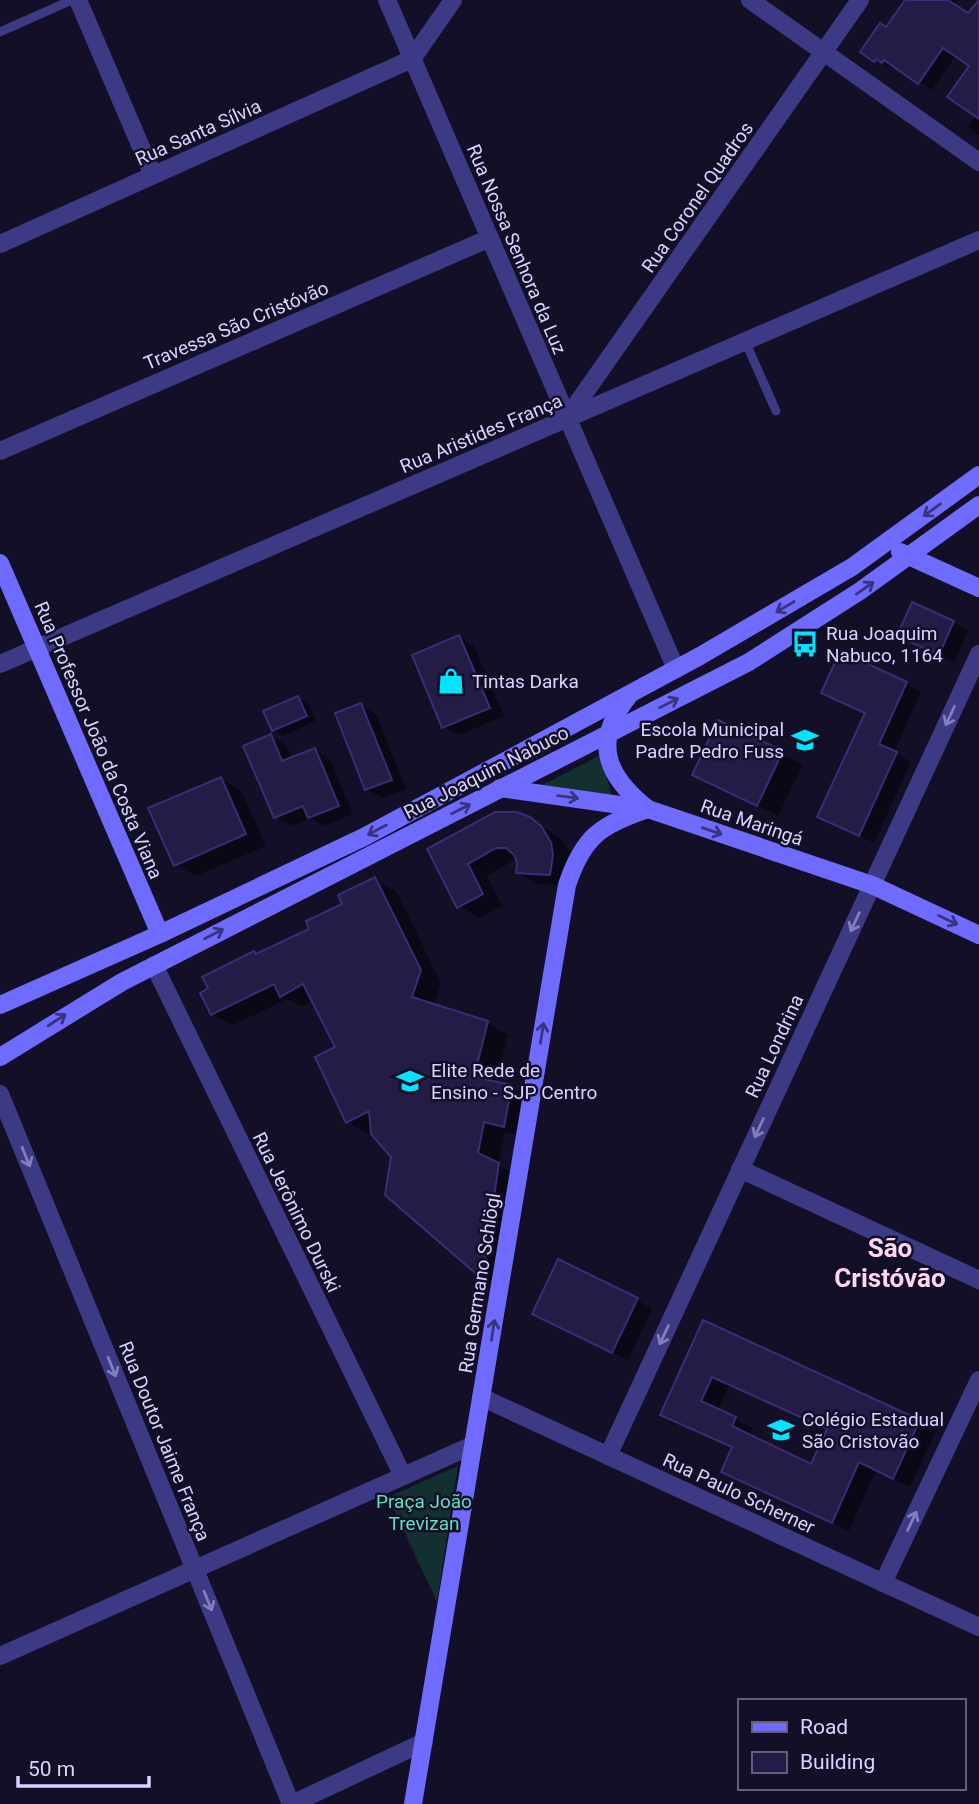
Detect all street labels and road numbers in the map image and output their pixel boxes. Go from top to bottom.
street label: Rua Santa Sílvia [132,94,265,170]
street label: Rua Coronel Quadros [637,117,758,277]
street label: Rua Nossa Senhora da Luz [462,141,571,358]
street label: Travessa São Cristóvão [141,276,332,375]
street label: Rua Aristides França [397,389,566,478]
street label: Rua Professor João da Costa Viana [29,598,168,883]
street label: Rua Joaquim Nabuco [400,721,573,824]
street label: Rua Maringá [698,794,806,851]
street label: Rua Londrina [740,991,808,1102]
street label: Rua Jerônimo Durski [248,1128,345,1296]
street label: Rua Germano Schlögl [454,1191,505,1375]
street label: Rua Doutor Jaime França [114,1338,215,1544]
street label: Rua Paulo Scherner [659,1448,819,1539]

